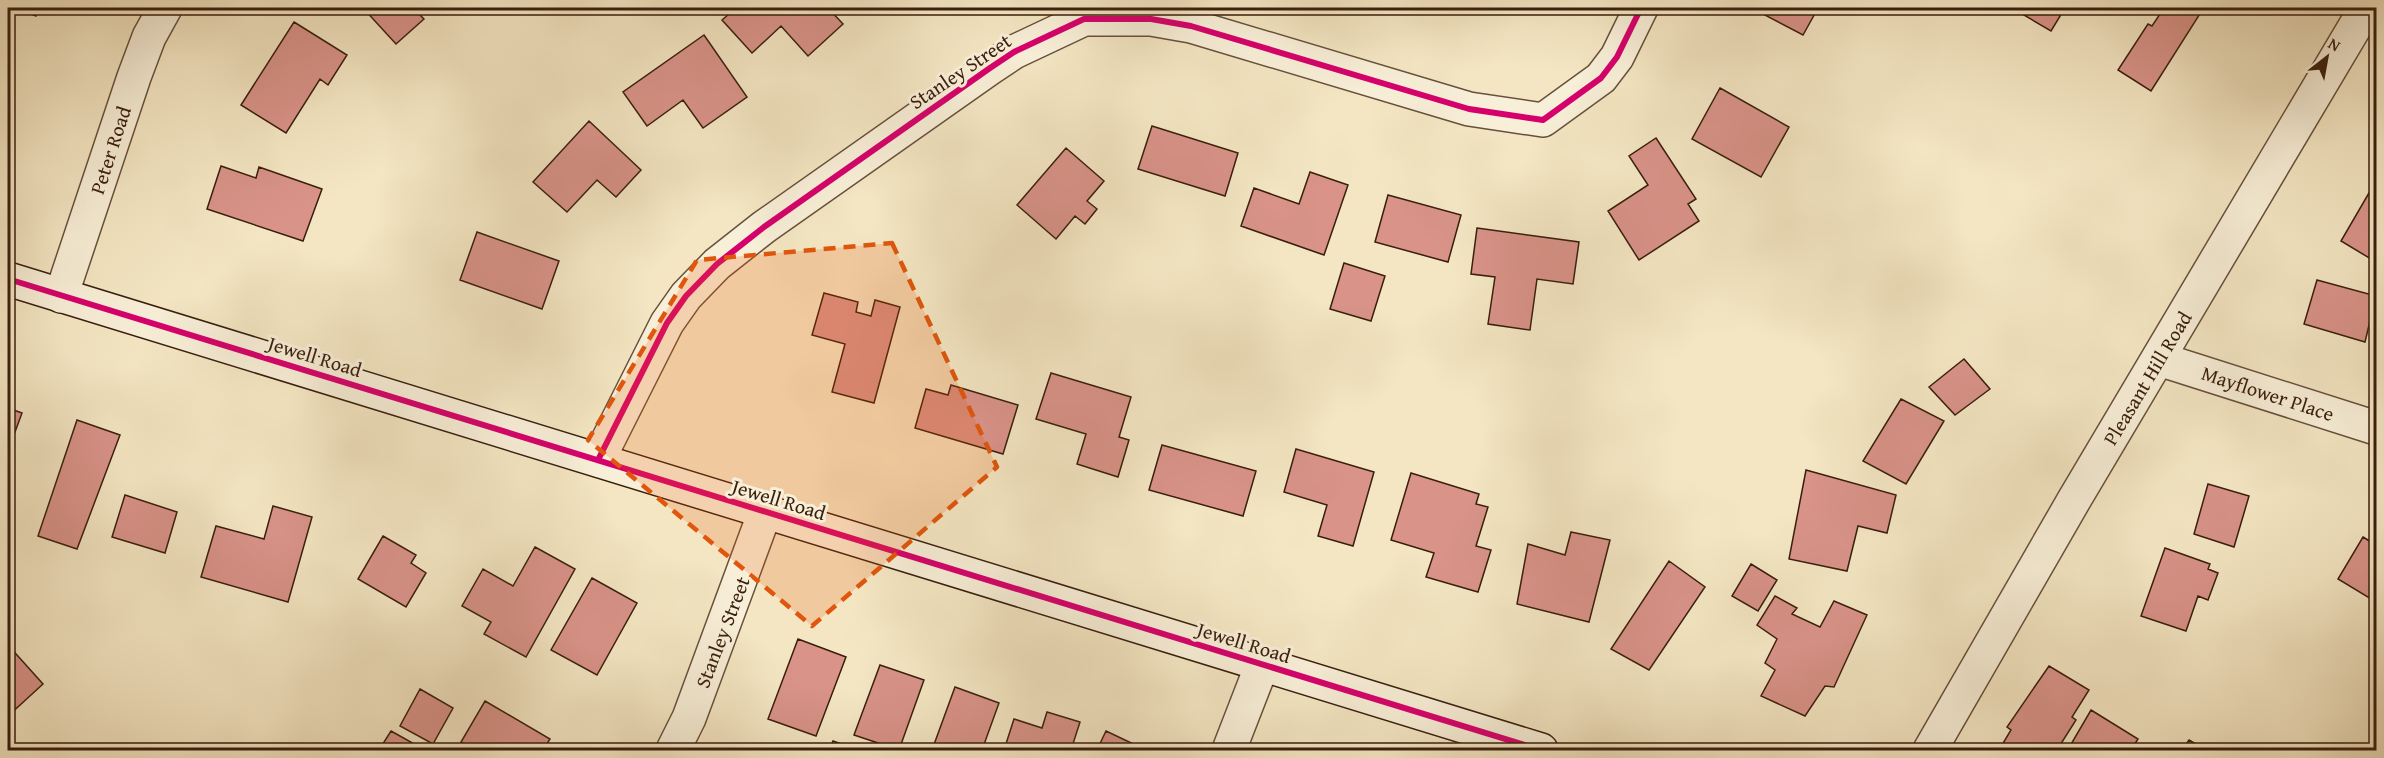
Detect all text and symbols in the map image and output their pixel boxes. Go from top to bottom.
street label: Stanley Street [903,26,1017,116]
north arrow [2297,27,2357,87]
text: N [2324,31,2346,57]
street label: Peter Road [82,102,138,198]
street label: Pleasant Hill Road [2096,305,2199,450]
street label: Jewell Road [262,327,366,384]
street label: Mayflower Place [2198,358,2338,428]
street label: Jewell Road [726,470,830,527]
street label: Stanley Street [687,572,757,692]
street label: Jewell Road [1191,613,1295,670]

